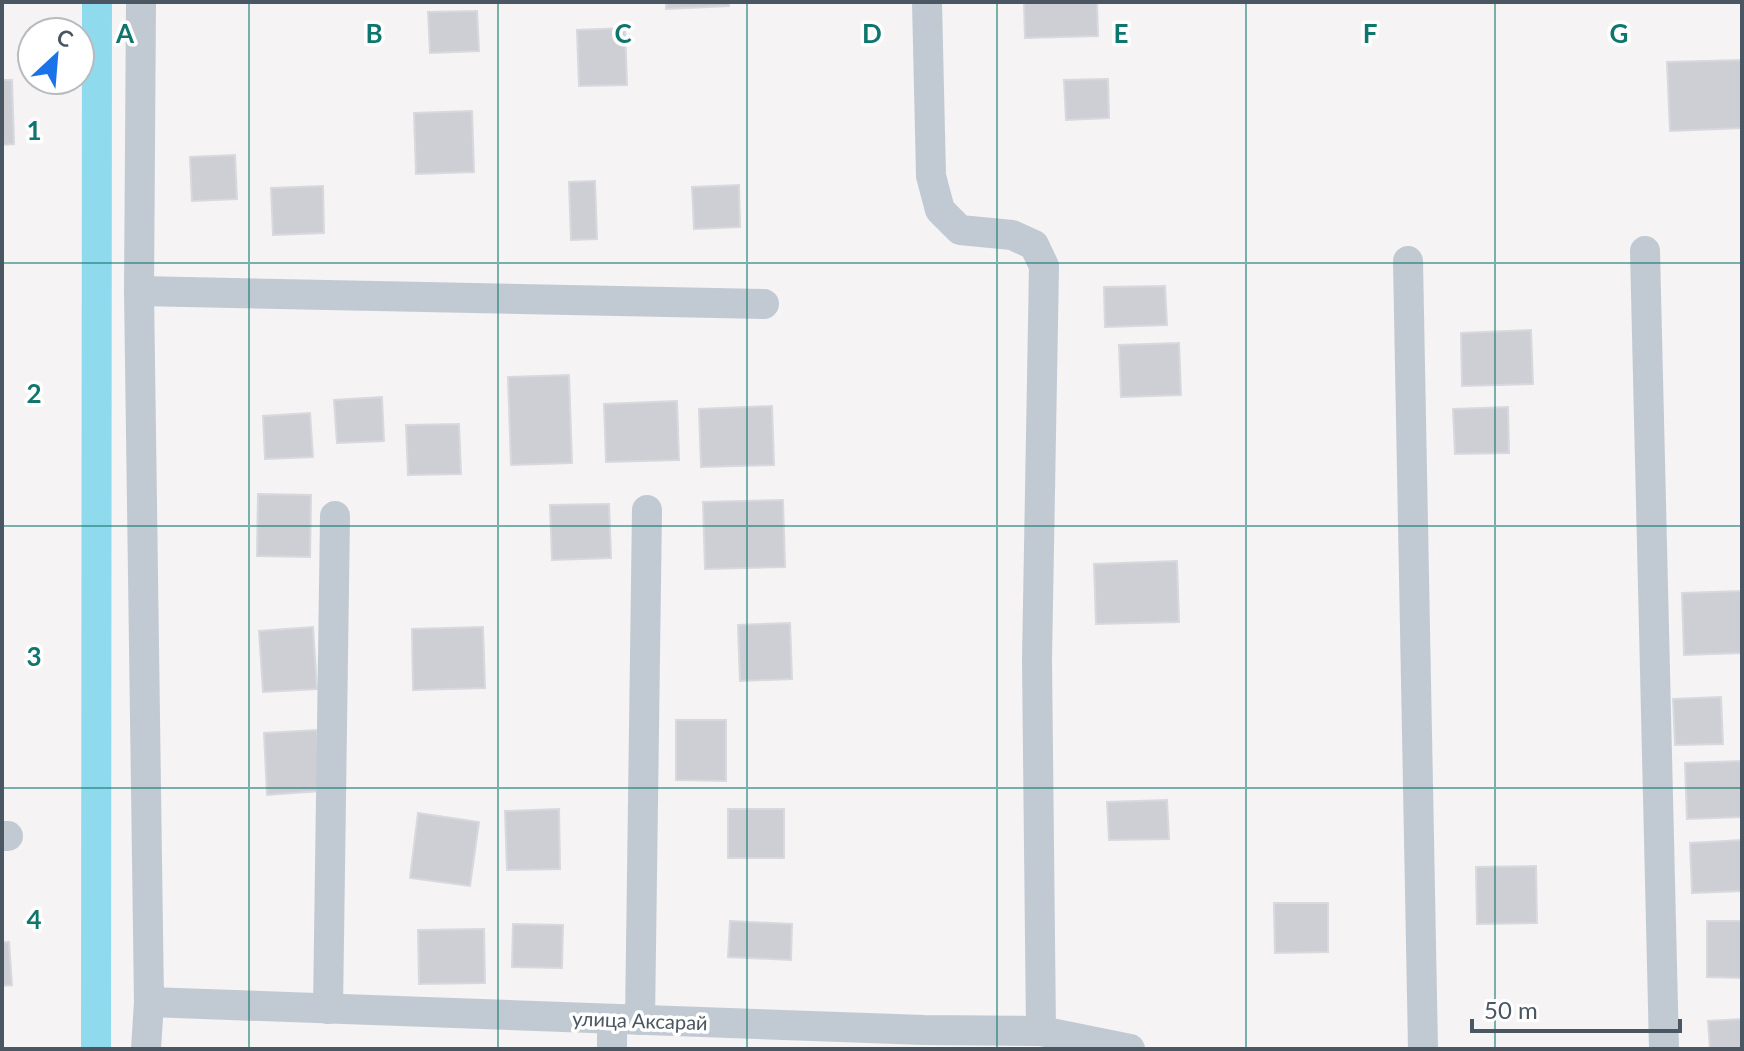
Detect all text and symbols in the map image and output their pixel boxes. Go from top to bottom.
north arrow [16,16,96,96]
text: A [115,17,135,49]
text: B [365,17,383,49]
text: C [614,17,632,49]
text: D [862,17,882,49]
text: E [1114,17,1128,49]
text: F [1363,17,1377,49]
text: G [1610,17,1628,49]
text: С [53,22,78,53]
text: 1 [26,114,42,146]
text: 2 [26,377,42,409]
text: 3 [26,640,42,672]
text: 4 [26,903,42,935]
scale bar [1472,983,1680,1033]
text: 50 m [1484,995,1538,1024]
street label: улица Аксарай [572,1006,708,1034]

